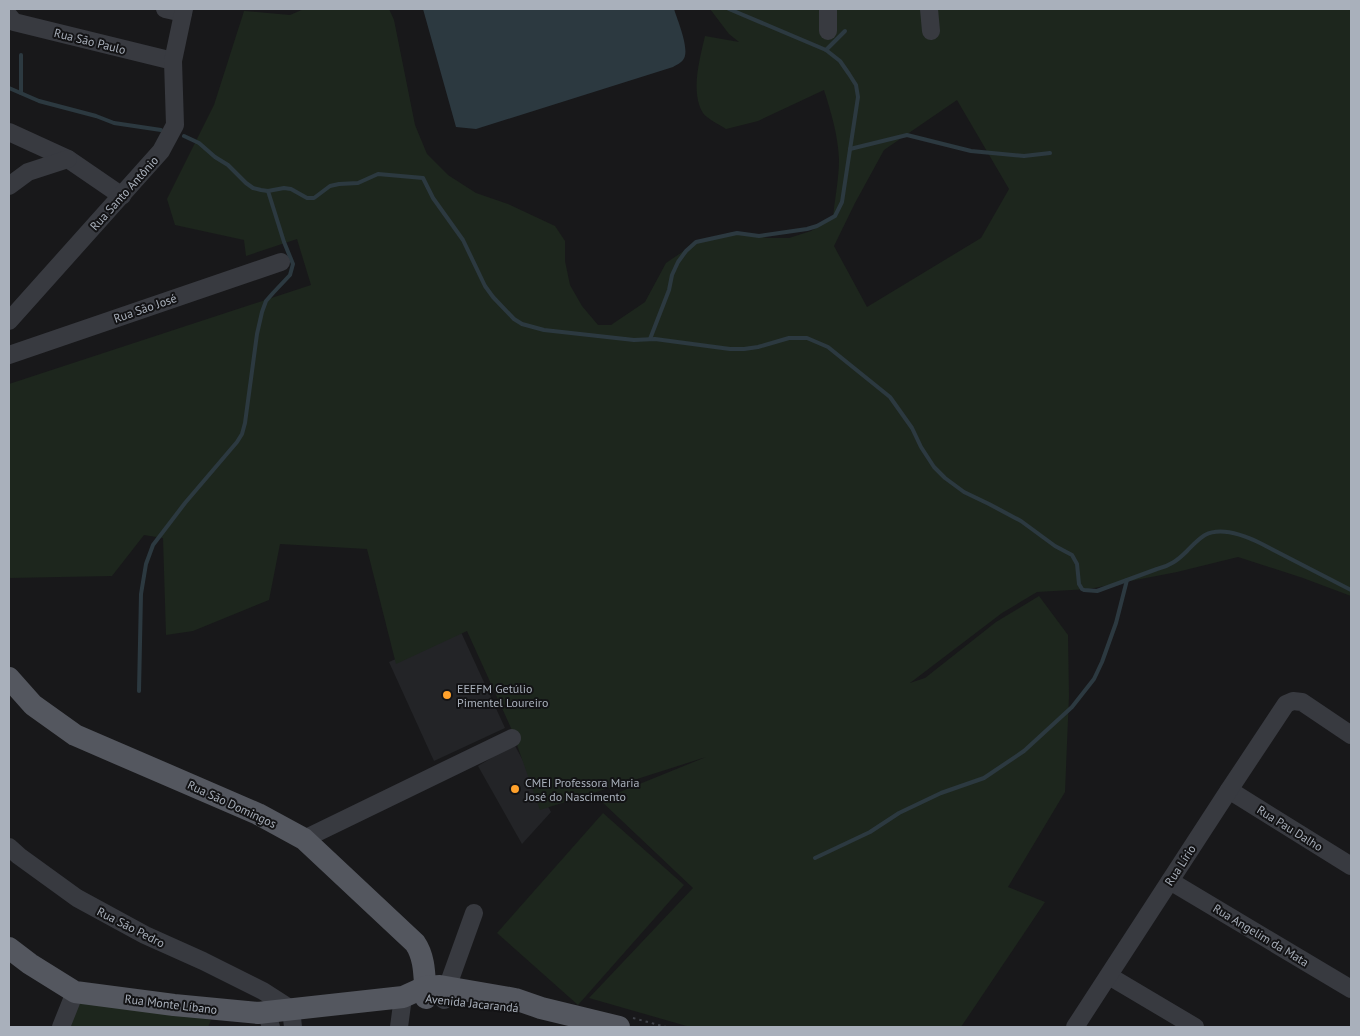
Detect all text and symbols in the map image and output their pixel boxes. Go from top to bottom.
street label: Rua São Paulo [53,25,127,57]
street label: Rua Santo Antônio [87,153,161,233]
street label: Rua São José [112,290,178,326]
place label: EEEFM Getúlio Pimentel Loureiro [457,681,548,710]
marker: EEEFM Getúlio Pimentel Loureiro [441,689,453,701]
place label: CMEI Professora Maria José do Nascimento [524,775,639,804]
street label: Rua São Domingos [185,777,279,831]
marker: CMEI Professora Maria José do Nascimento [509,783,521,795]
street label: Rua Pau Dalho [1254,802,1326,854]
street label: Rua Lírio [1161,842,1199,888]
street label: Rua Angelim da Mata [1210,900,1312,970]
street label: Rua São Pedro [95,904,167,950]
street label: Rua Monte Líbano [124,991,218,1017]
street label: Avenida Jacarandá [425,991,519,1015]

